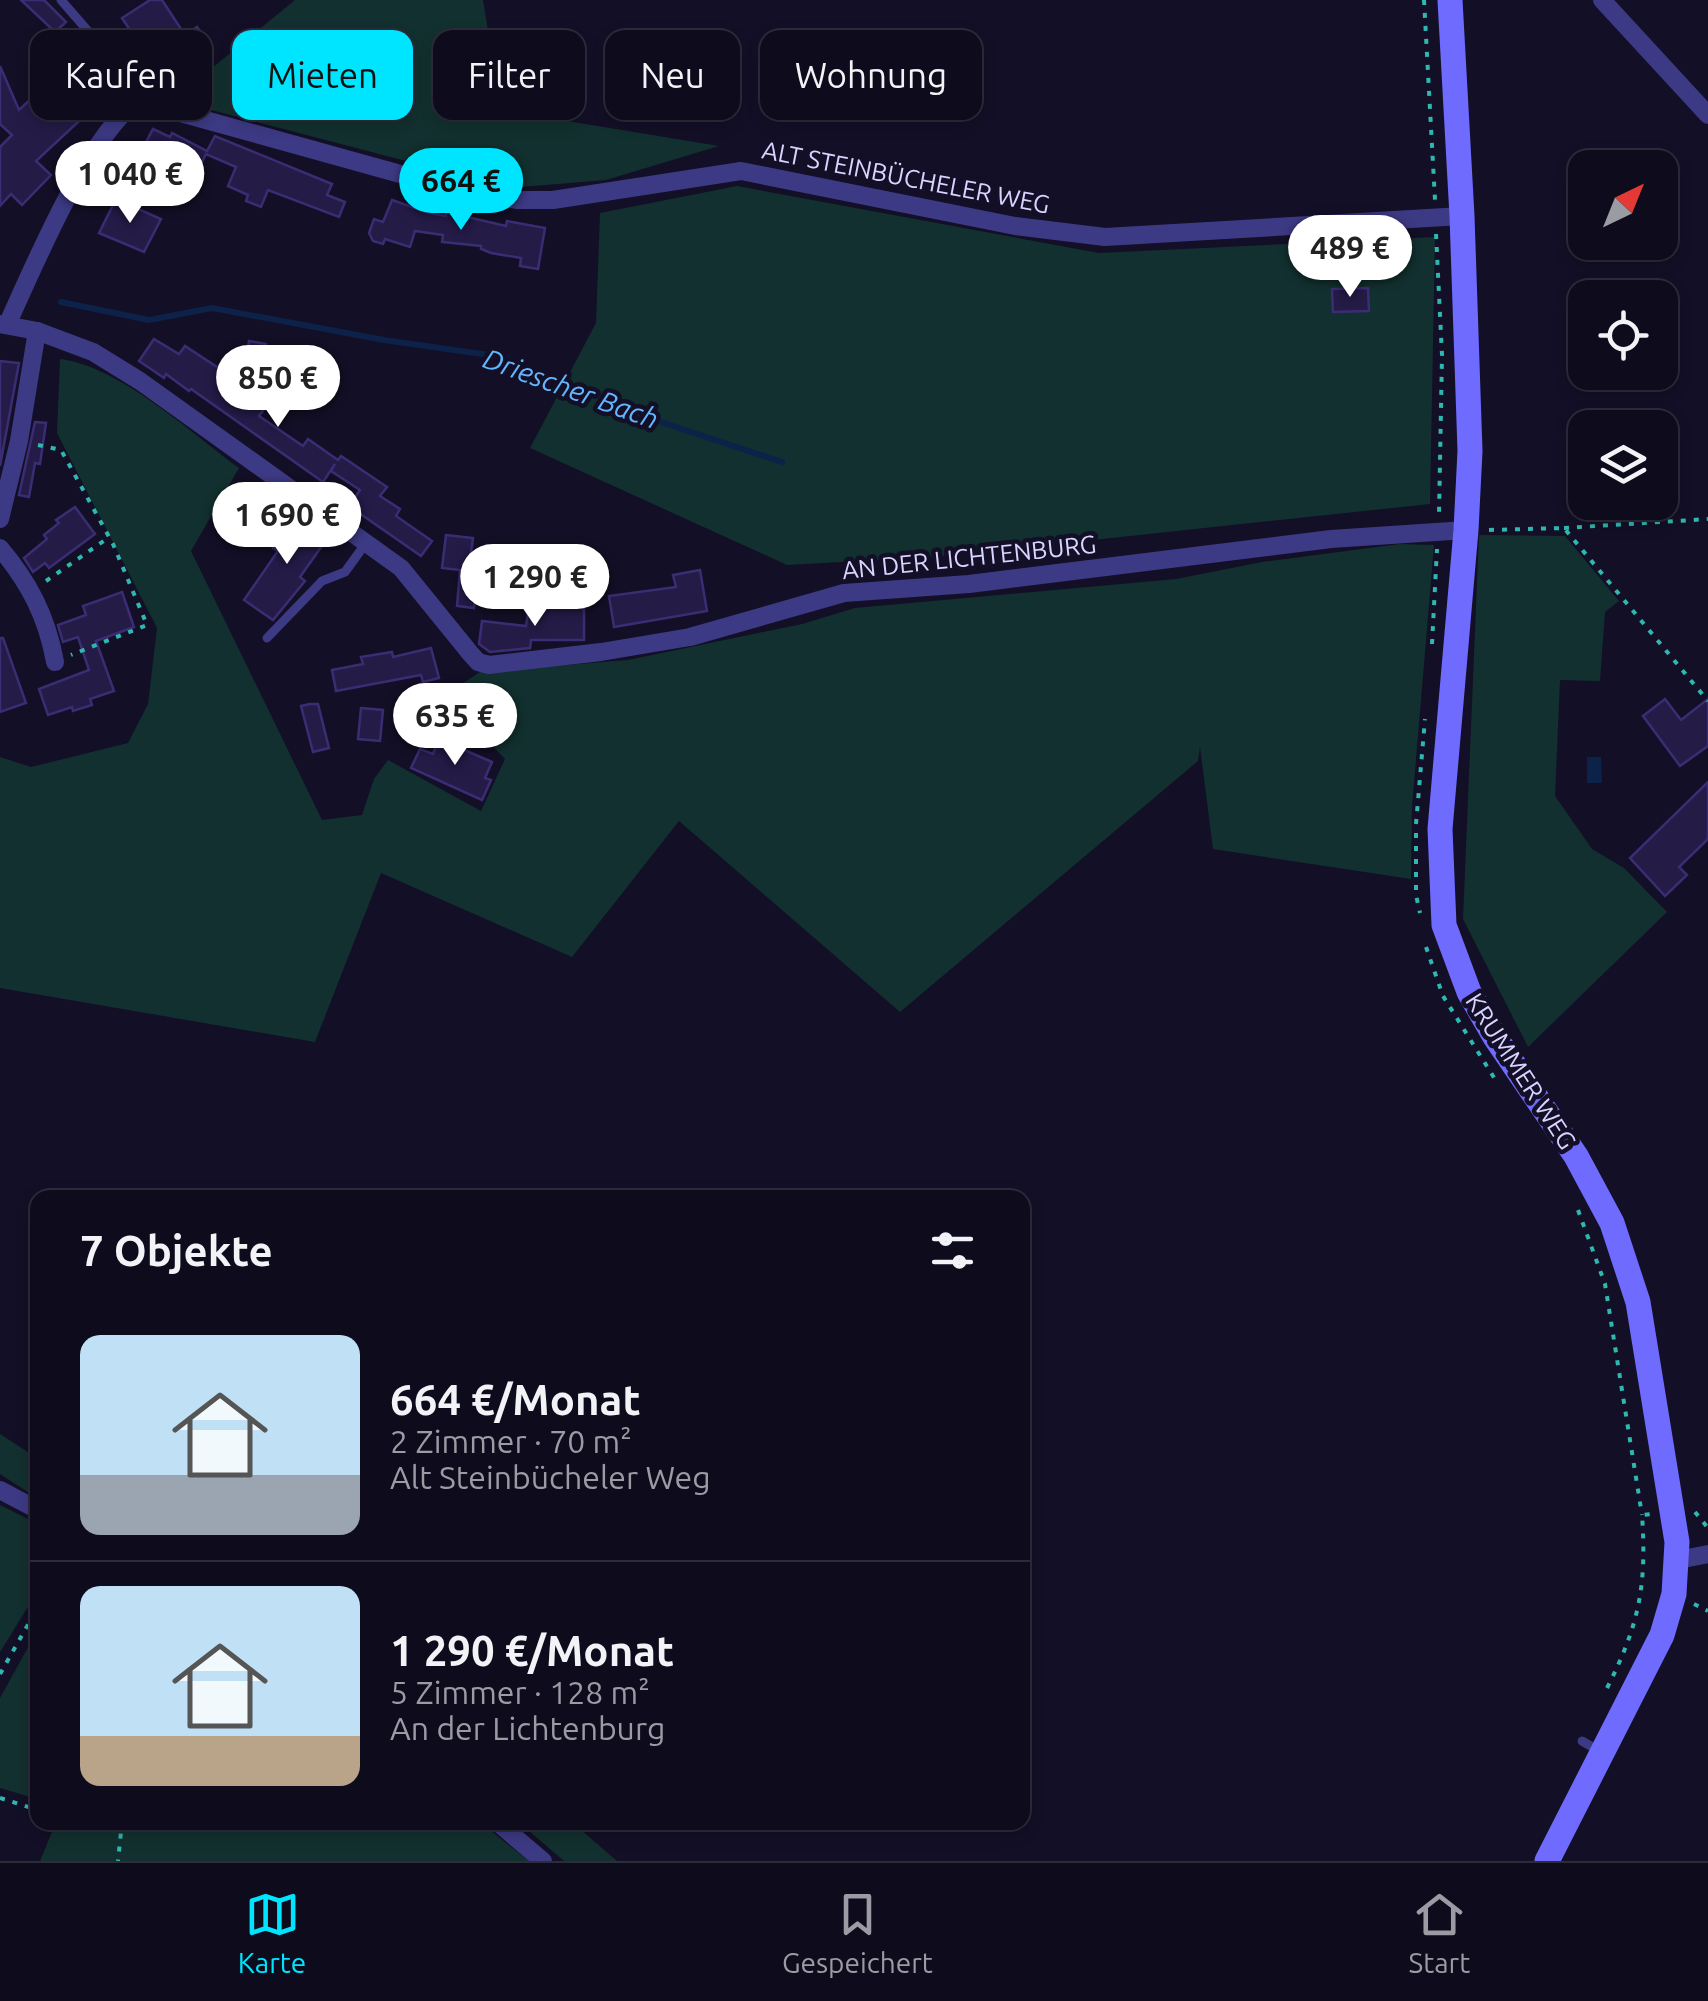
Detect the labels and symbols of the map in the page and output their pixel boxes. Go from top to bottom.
street label: ALT STEINBÜCHELER WEG [760,135,1052,219]
pin: 1 040 € [38,141,222,226]
pin: 664 € [391,148,531,233]
north arrow [1568,150,1678,260]
pin: 489 € [1280,215,1420,300]
water label: Driescher Bach [479,342,663,434]
pin: 850 € [208,345,348,430]
pin: 1 690 € [195,482,379,567]
street label: AN DER LICHTENBURG [841,530,1097,584]
pin: 1 290 € [443,544,627,629]
pin: 635 € [385,683,525,768]
street label: KRUMMER WEG [1460,988,1582,1154]

